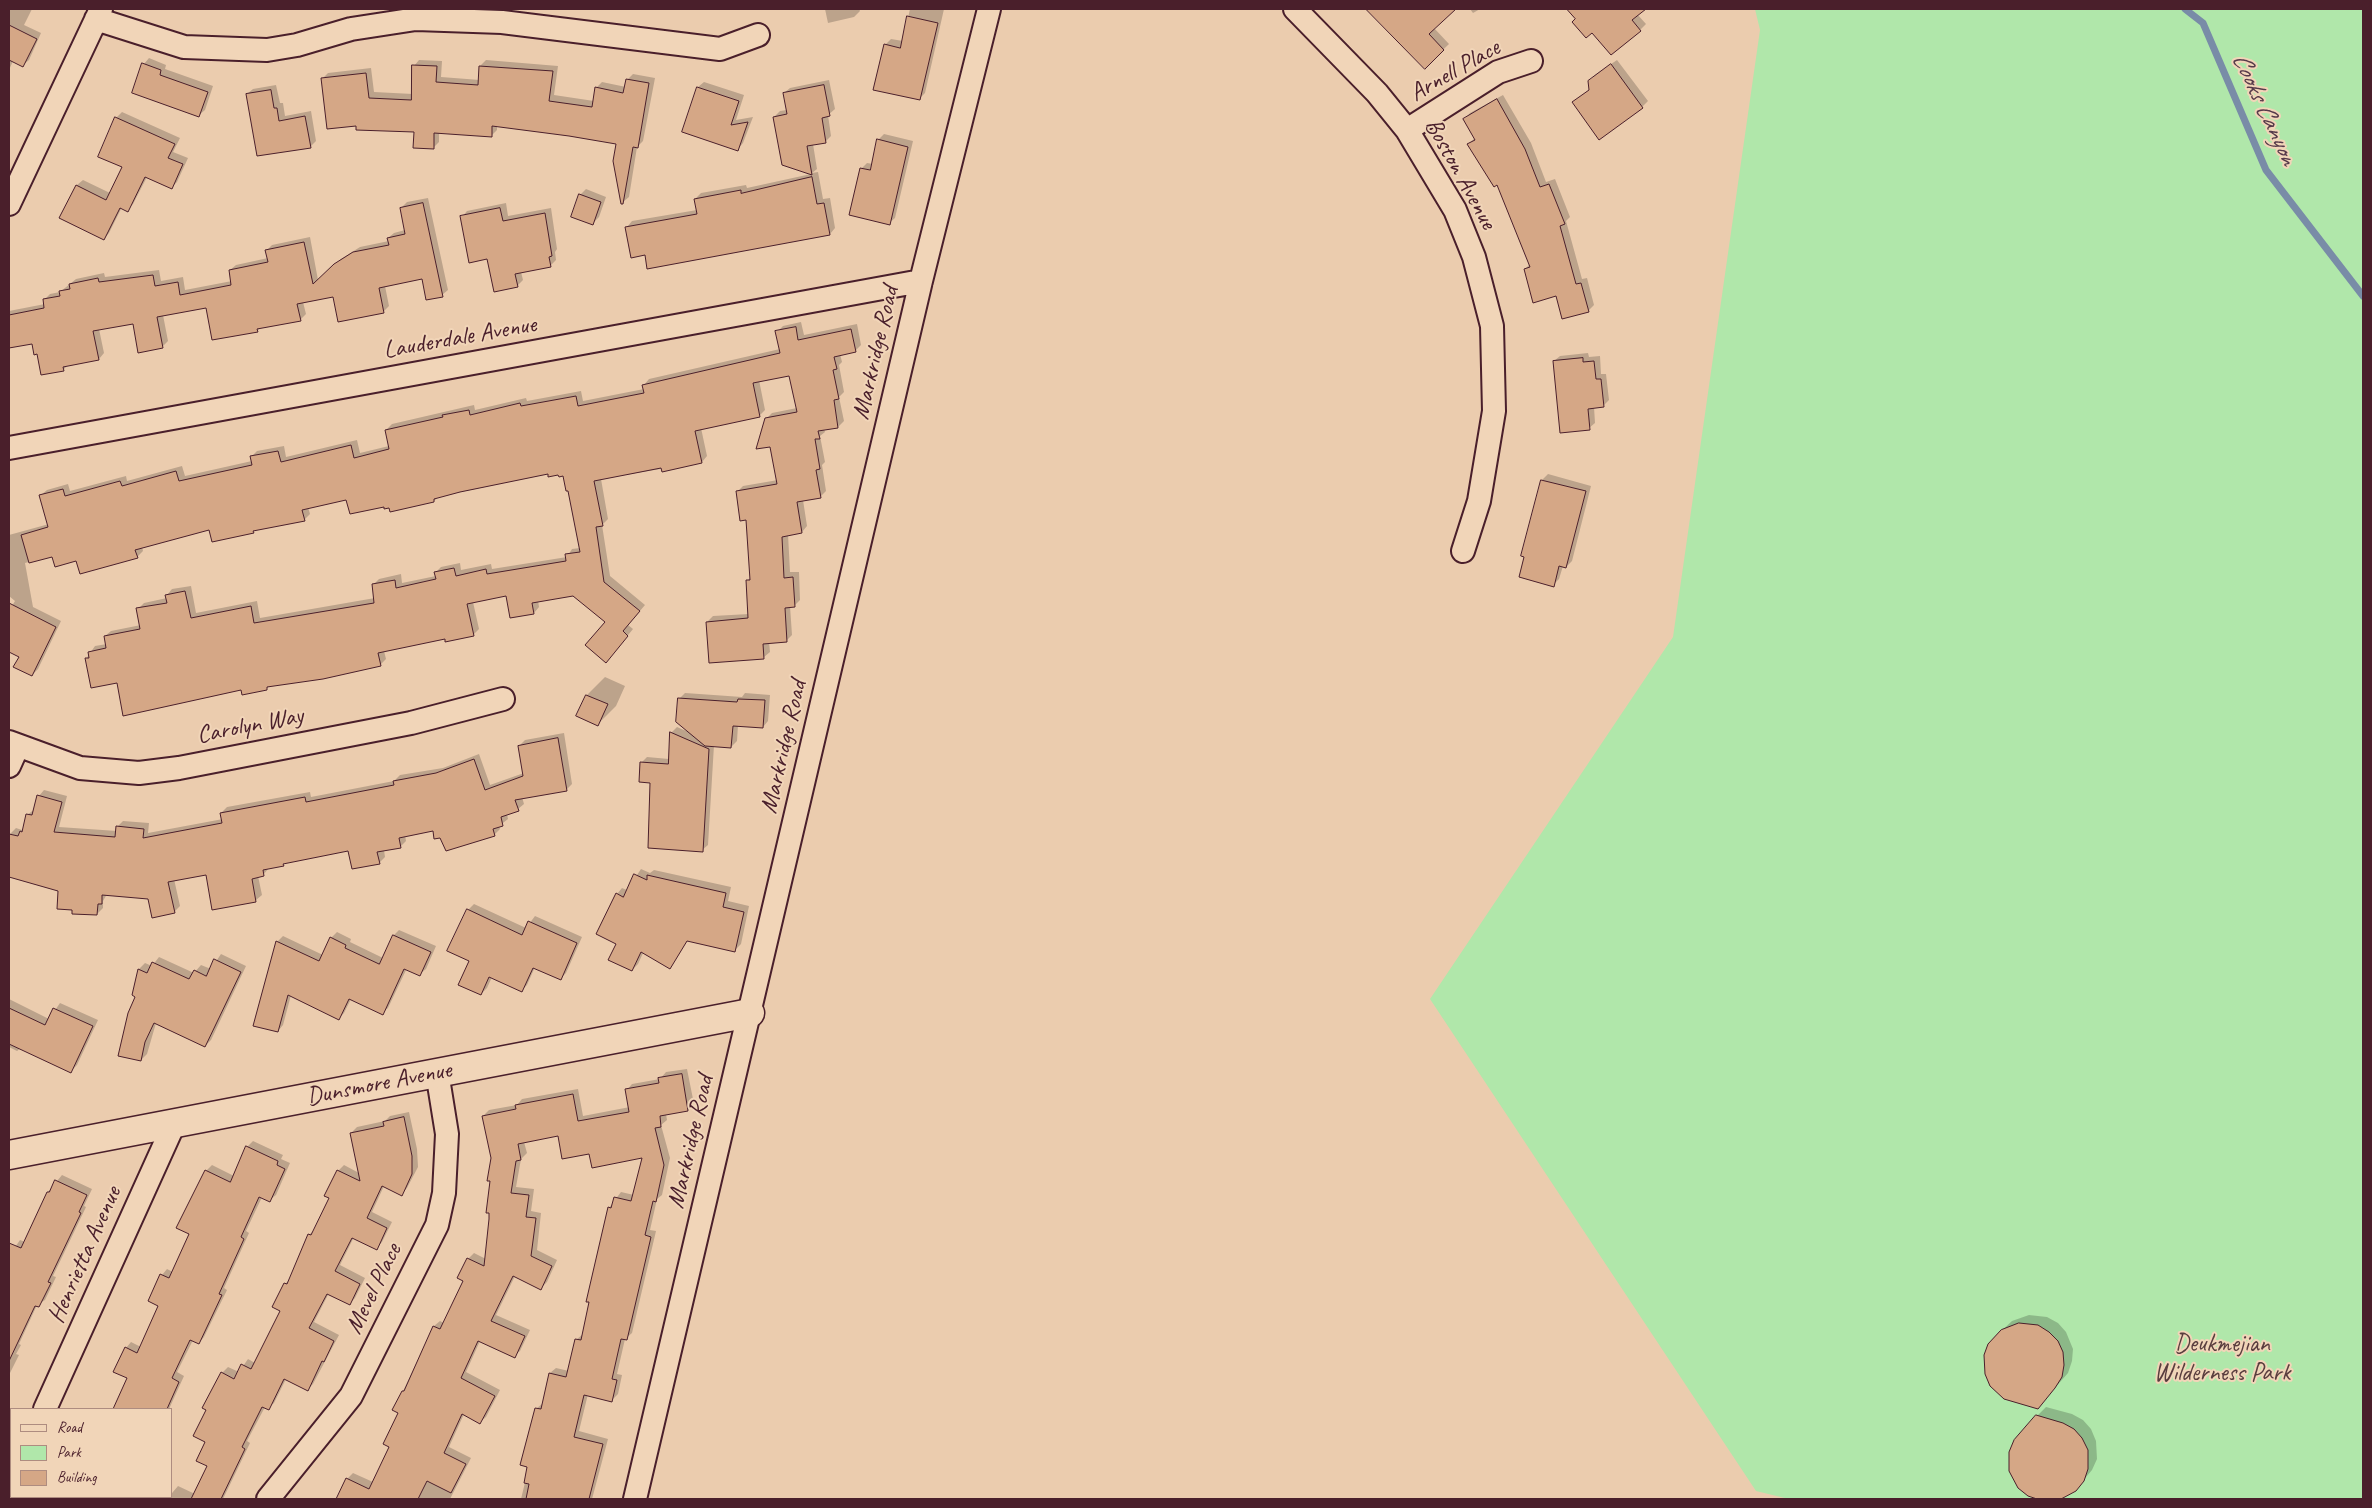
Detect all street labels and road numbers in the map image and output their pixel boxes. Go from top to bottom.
street label: Arnell Place [1405,33,1505,109]
street label: Boston Avenue [1417,113,1503,235]
street label: Markridge Road [846,284,906,422]
street label: Lauderdale Avenue [381,310,539,366]
street label: Markridge Road [754,678,814,816]
street label: Carolyn Way [194,701,306,751]
street label: Dunsmore Avenue [304,1055,454,1113]
street label: Markridge Road [661,1073,721,1211]
street label: Henrietta Avenue [42,1182,128,1328]
street label: Mevel Place [339,1239,409,1339]

